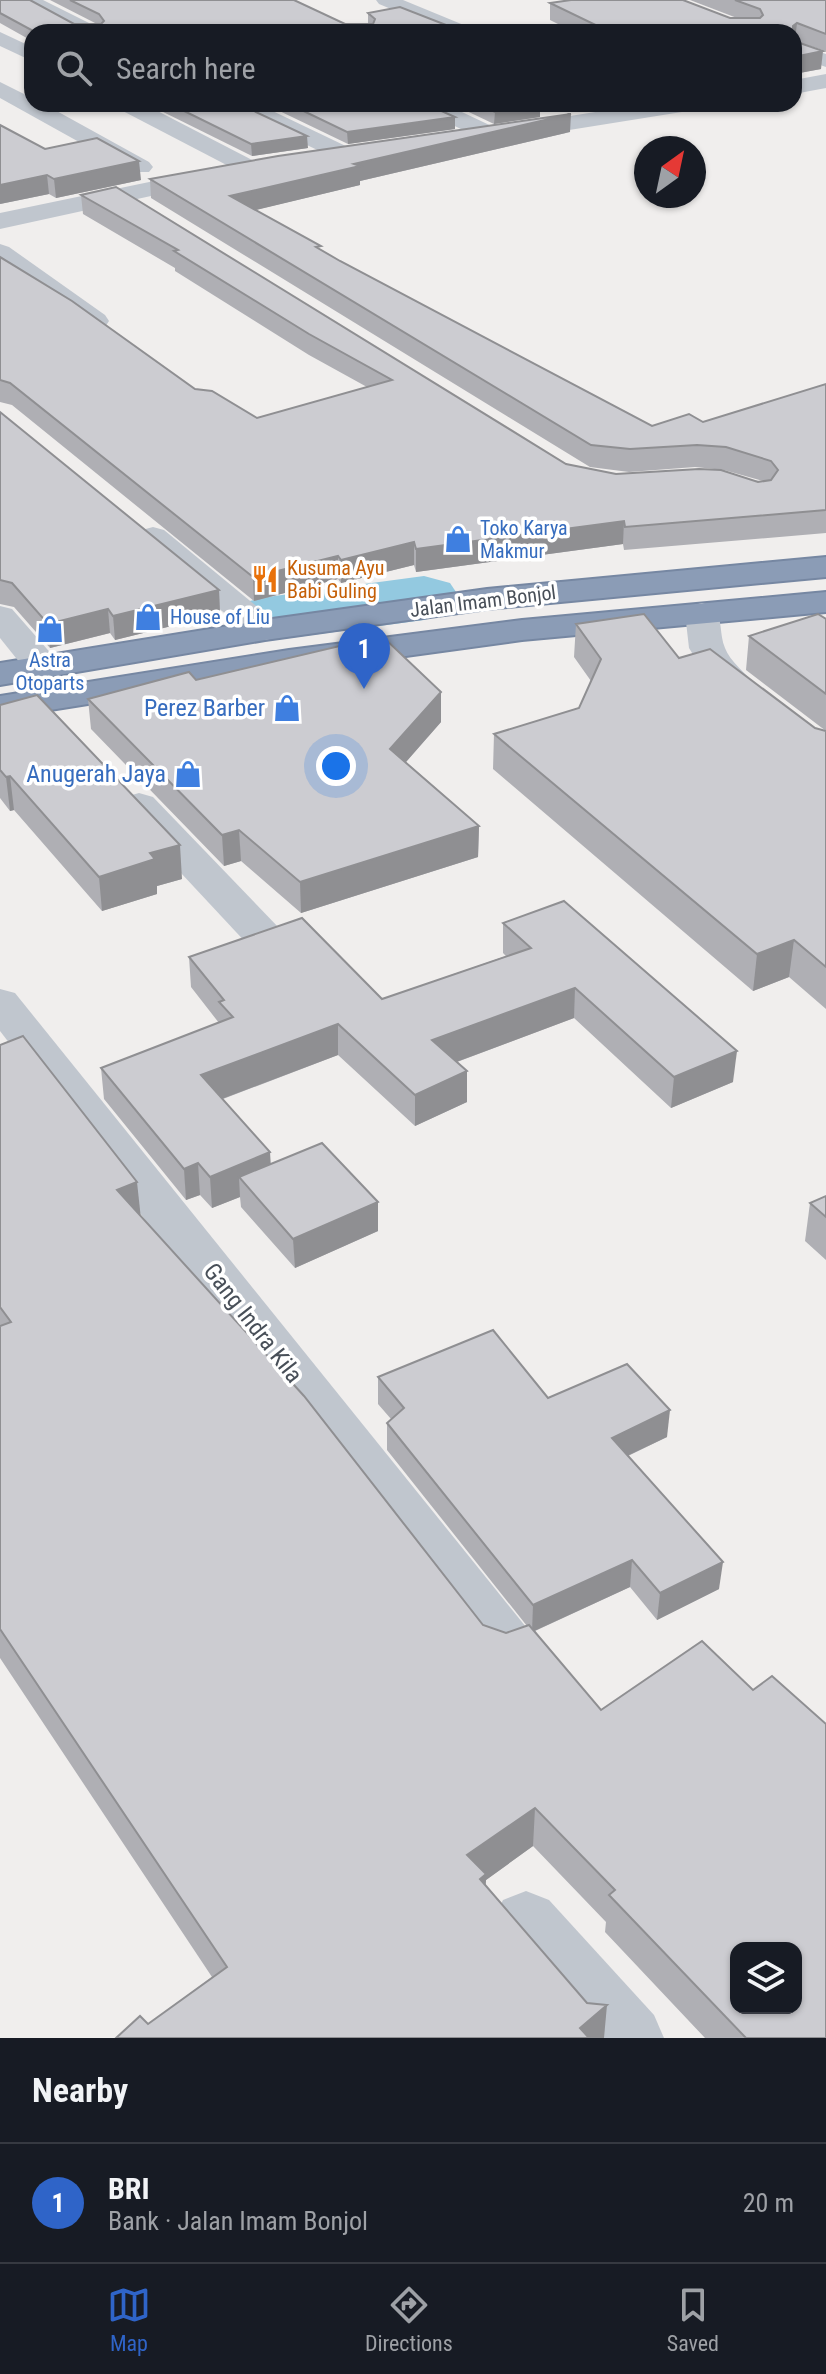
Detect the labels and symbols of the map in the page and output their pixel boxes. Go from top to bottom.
north arrow [634,136,706,208]
place label: Toko Karya Makmur [480,516,568,563]
shop icon: Toko Karya Makmur [443,524,473,554]
place label: Kusuma Ayu Babi Guling [287,556,384,603]
restaurant icon: Kusuma Ayu Babi Guling [250,564,280,594]
street label: Jalan Imam Bonjol [409,580,557,622]
shop icon: House of Liu [133,602,163,632]
place label: House of Liu [170,605,270,629]
shop icon: Astra Otoparts [35,614,65,644]
pin: 1 [338,623,390,689]
place label: Astra Otoparts [16,648,84,695]
shop icon: Perez Barber [272,693,302,723]
place label: Perez Barber [144,694,265,722]
your location [316,746,356,786]
shop icon: Anugerah Jaya [173,759,203,789]
place label: Anugerah Jaya [26,760,166,788]
street label: Gang Indra Kila [198,1258,308,1388]

